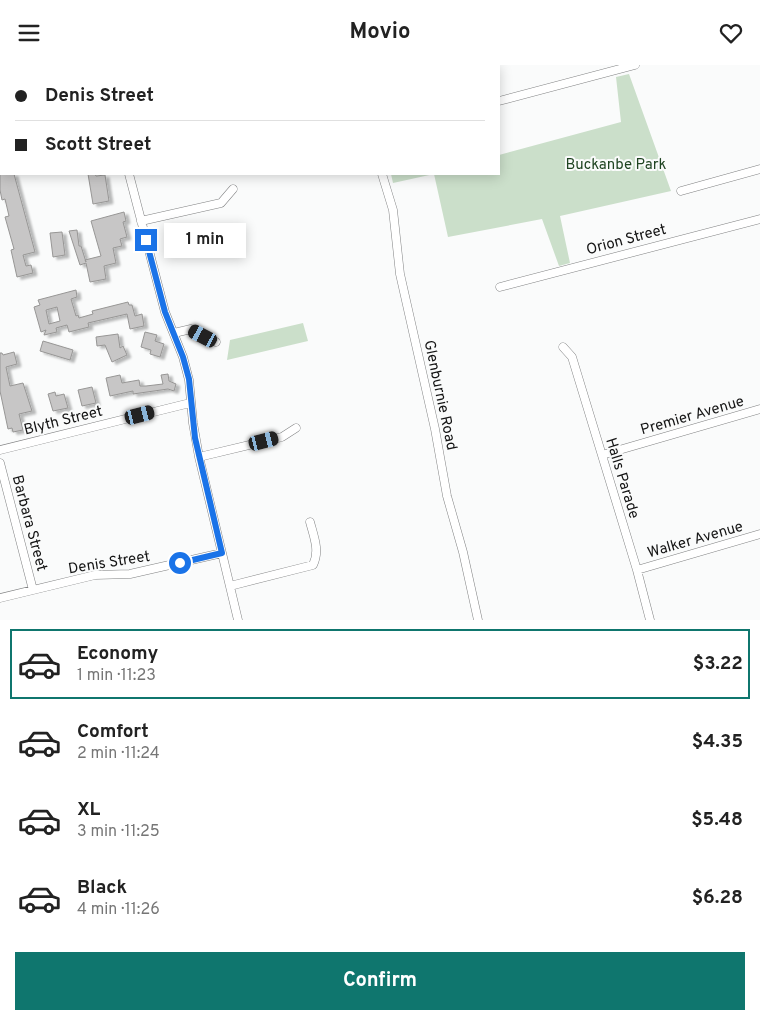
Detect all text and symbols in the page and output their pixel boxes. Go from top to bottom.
icon: menu [15,19,43,47]
text: Movio [350,19,410,46]
icon: heart [717,19,745,47]
text: Denis Street [45,84,154,108]
text: Scott Street [45,133,151,157]
park label: Buckanbe Park [565,156,667,175]
street label: Orion Street [584,221,669,260]
callout: 1 min [164,223,246,257]
route end [135,229,157,251]
text: 1 min [186,230,224,250]
car [186,322,219,350]
street label: Glenburnie Road [419,338,460,452]
street label: Premier Avenue [638,393,746,440]
street label: Blyth Street [22,403,105,440]
car [123,404,156,426]
car [247,430,280,452]
street label: Halls Parade [600,436,643,521]
street label: Barbara Street [7,473,51,574]
street label: Walker Avenue [645,518,745,563]
street label: Denis Street [67,548,151,579]
route start [169,552,191,574]
icon: car [17,642,62,687]
text: Economy [77,642,158,666]
text: $3.22 [693,652,743,676]
text: 1 min · 11:23 [77,666,156,686]
icon: car [17,720,62,765]
text: Comfort [77,720,149,744]
text: $4.35 [692,730,743,754]
text: 2 min · 11:24 [77,744,160,764]
icon: car [17,798,62,843]
text: XL [77,798,100,822]
text: $5.48 [691,808,743,832]
text: 3 min · 11:25 [77,822,160,842]
icon: car [17,876,62,921]
text: Black [77,876,127,900]
text: $6.28 [692,886,743,910]
text: 4 min · 11:26 [77,900,160,920]
button: Confirm [15,952,745,1010]

